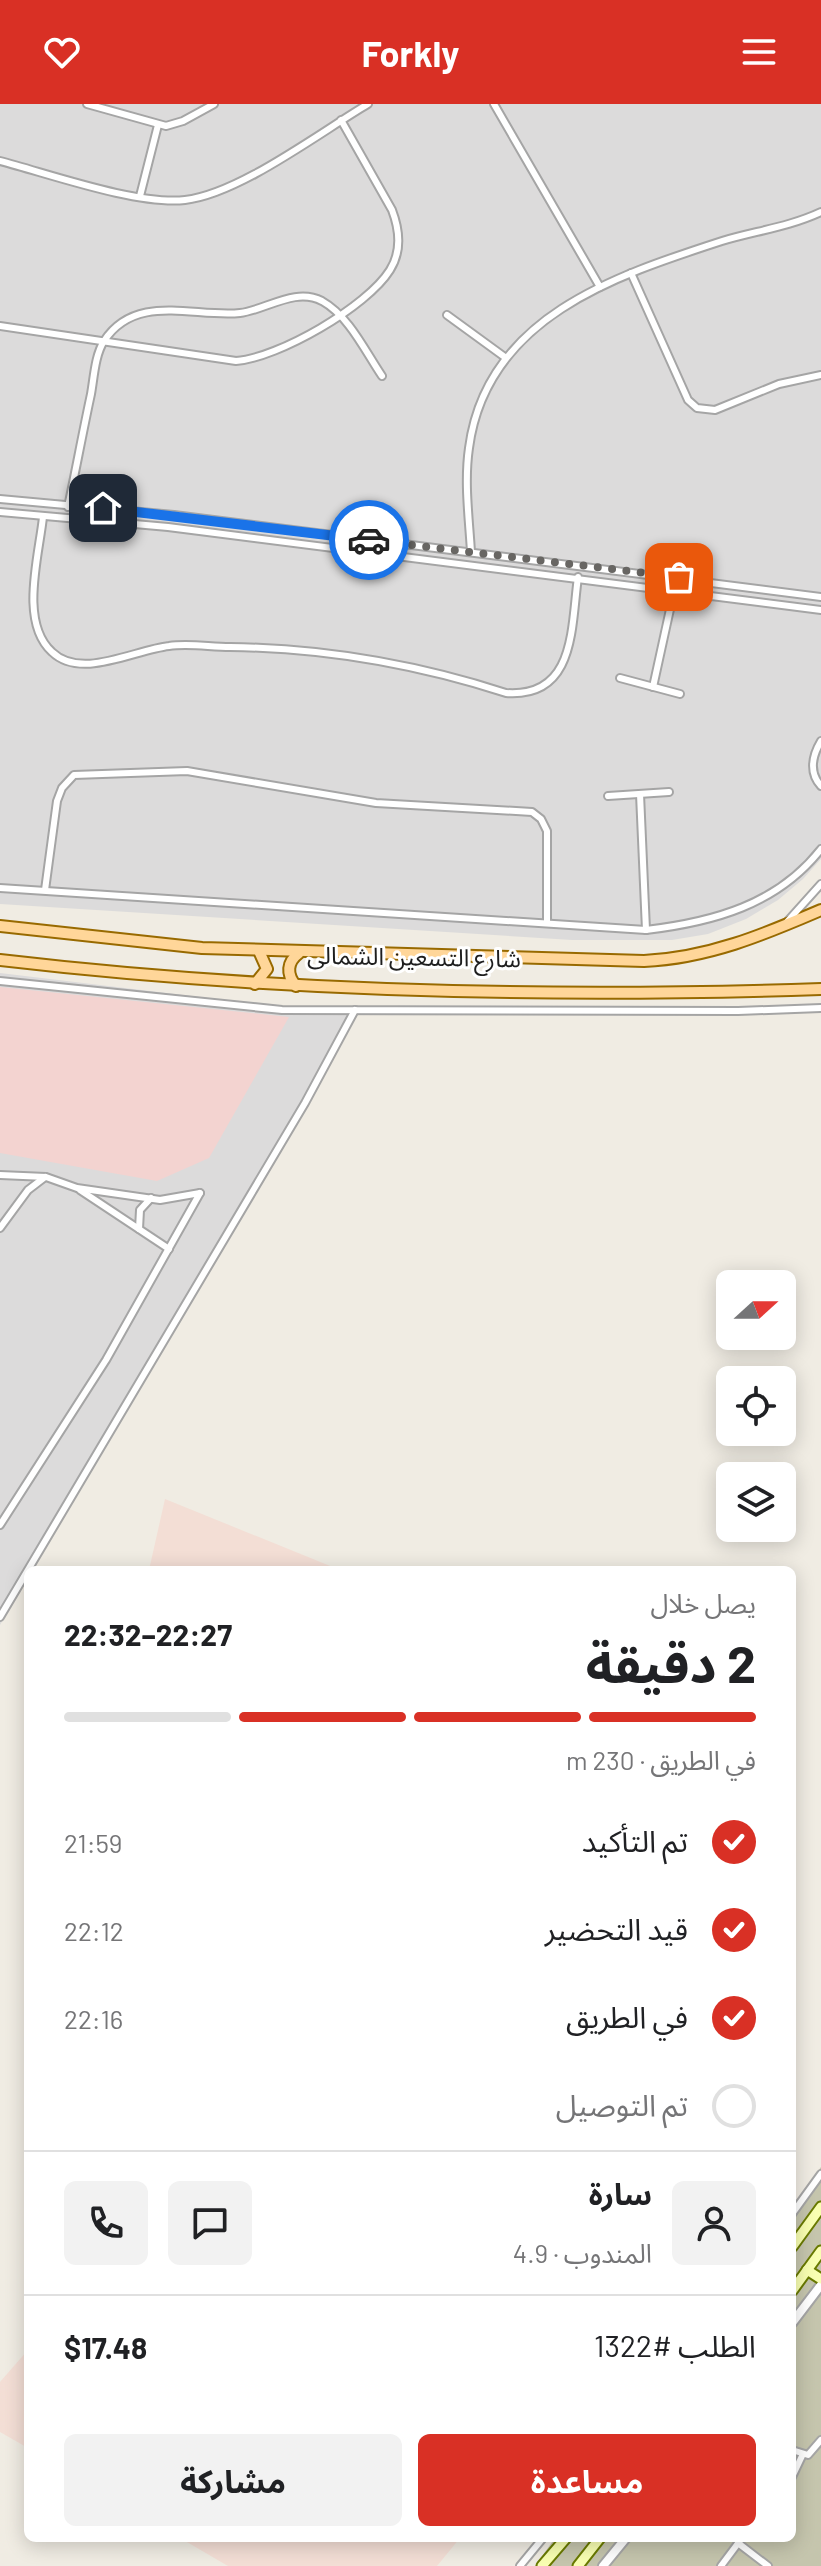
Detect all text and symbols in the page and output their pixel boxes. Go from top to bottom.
icon: heart [40,30,84,74]
icon: menu [737,30,781,74]
text: Forkly [361,31,460,74]
pin [69,474,137,542]
icon: home [81,486,125,530]
courier [329,500,409,580]
icon: car [347,518,391,562]
pin [645,543,713,611]
icon: bag [657,555,701,599]
street label: شارع التسعين الشمالى [307,940,521,976]
north arrow [716,1270,796,1350]
map controls [716,1270,796,1542]
button: locate [716,1366,796,1446]
button: layers [716,1462,796,1542]
text: يصل خلال [650,1587,756,1618]
text: 22:27–22:32 [64,1616,232,1652]
text: 2 دقيقة [586,1631,756,1693]
text: في الطريق · 230 m [566,1744,756,1775]
icon: check [712,1820,756,1864]
text: تم التأكيد [582,1822,688,1858]
text: 21:59 [64,1827,122,1858]
icon: check [712,1908,756,1952]
text: قيد التحضير [545,1910,688,1946]
text: 22:12 [64,1915,124,1946]
icon: check [712,1996,756,2040]
text: في الطريق [566,1998,688,2034]
text: 22:16 [64,2003,123,2034]
text: تم التوصيل [556,2086,688,2122]
text: سارة [589,2175,652,2211]
button: phone [64,2181,148,2265]
button: chat [168,2181,252,2265]
button: person [672,2181,756,2265]
text: المندوب · 4.9 [513,2237,652,2268]
text: الطلب #1322 [594,2327,756,2363]
text: $17.48 [64,2329,147,2365]
button: مشاركة [64,2434,402,2526]
button: مساعدة [418,2434,756,2526]

